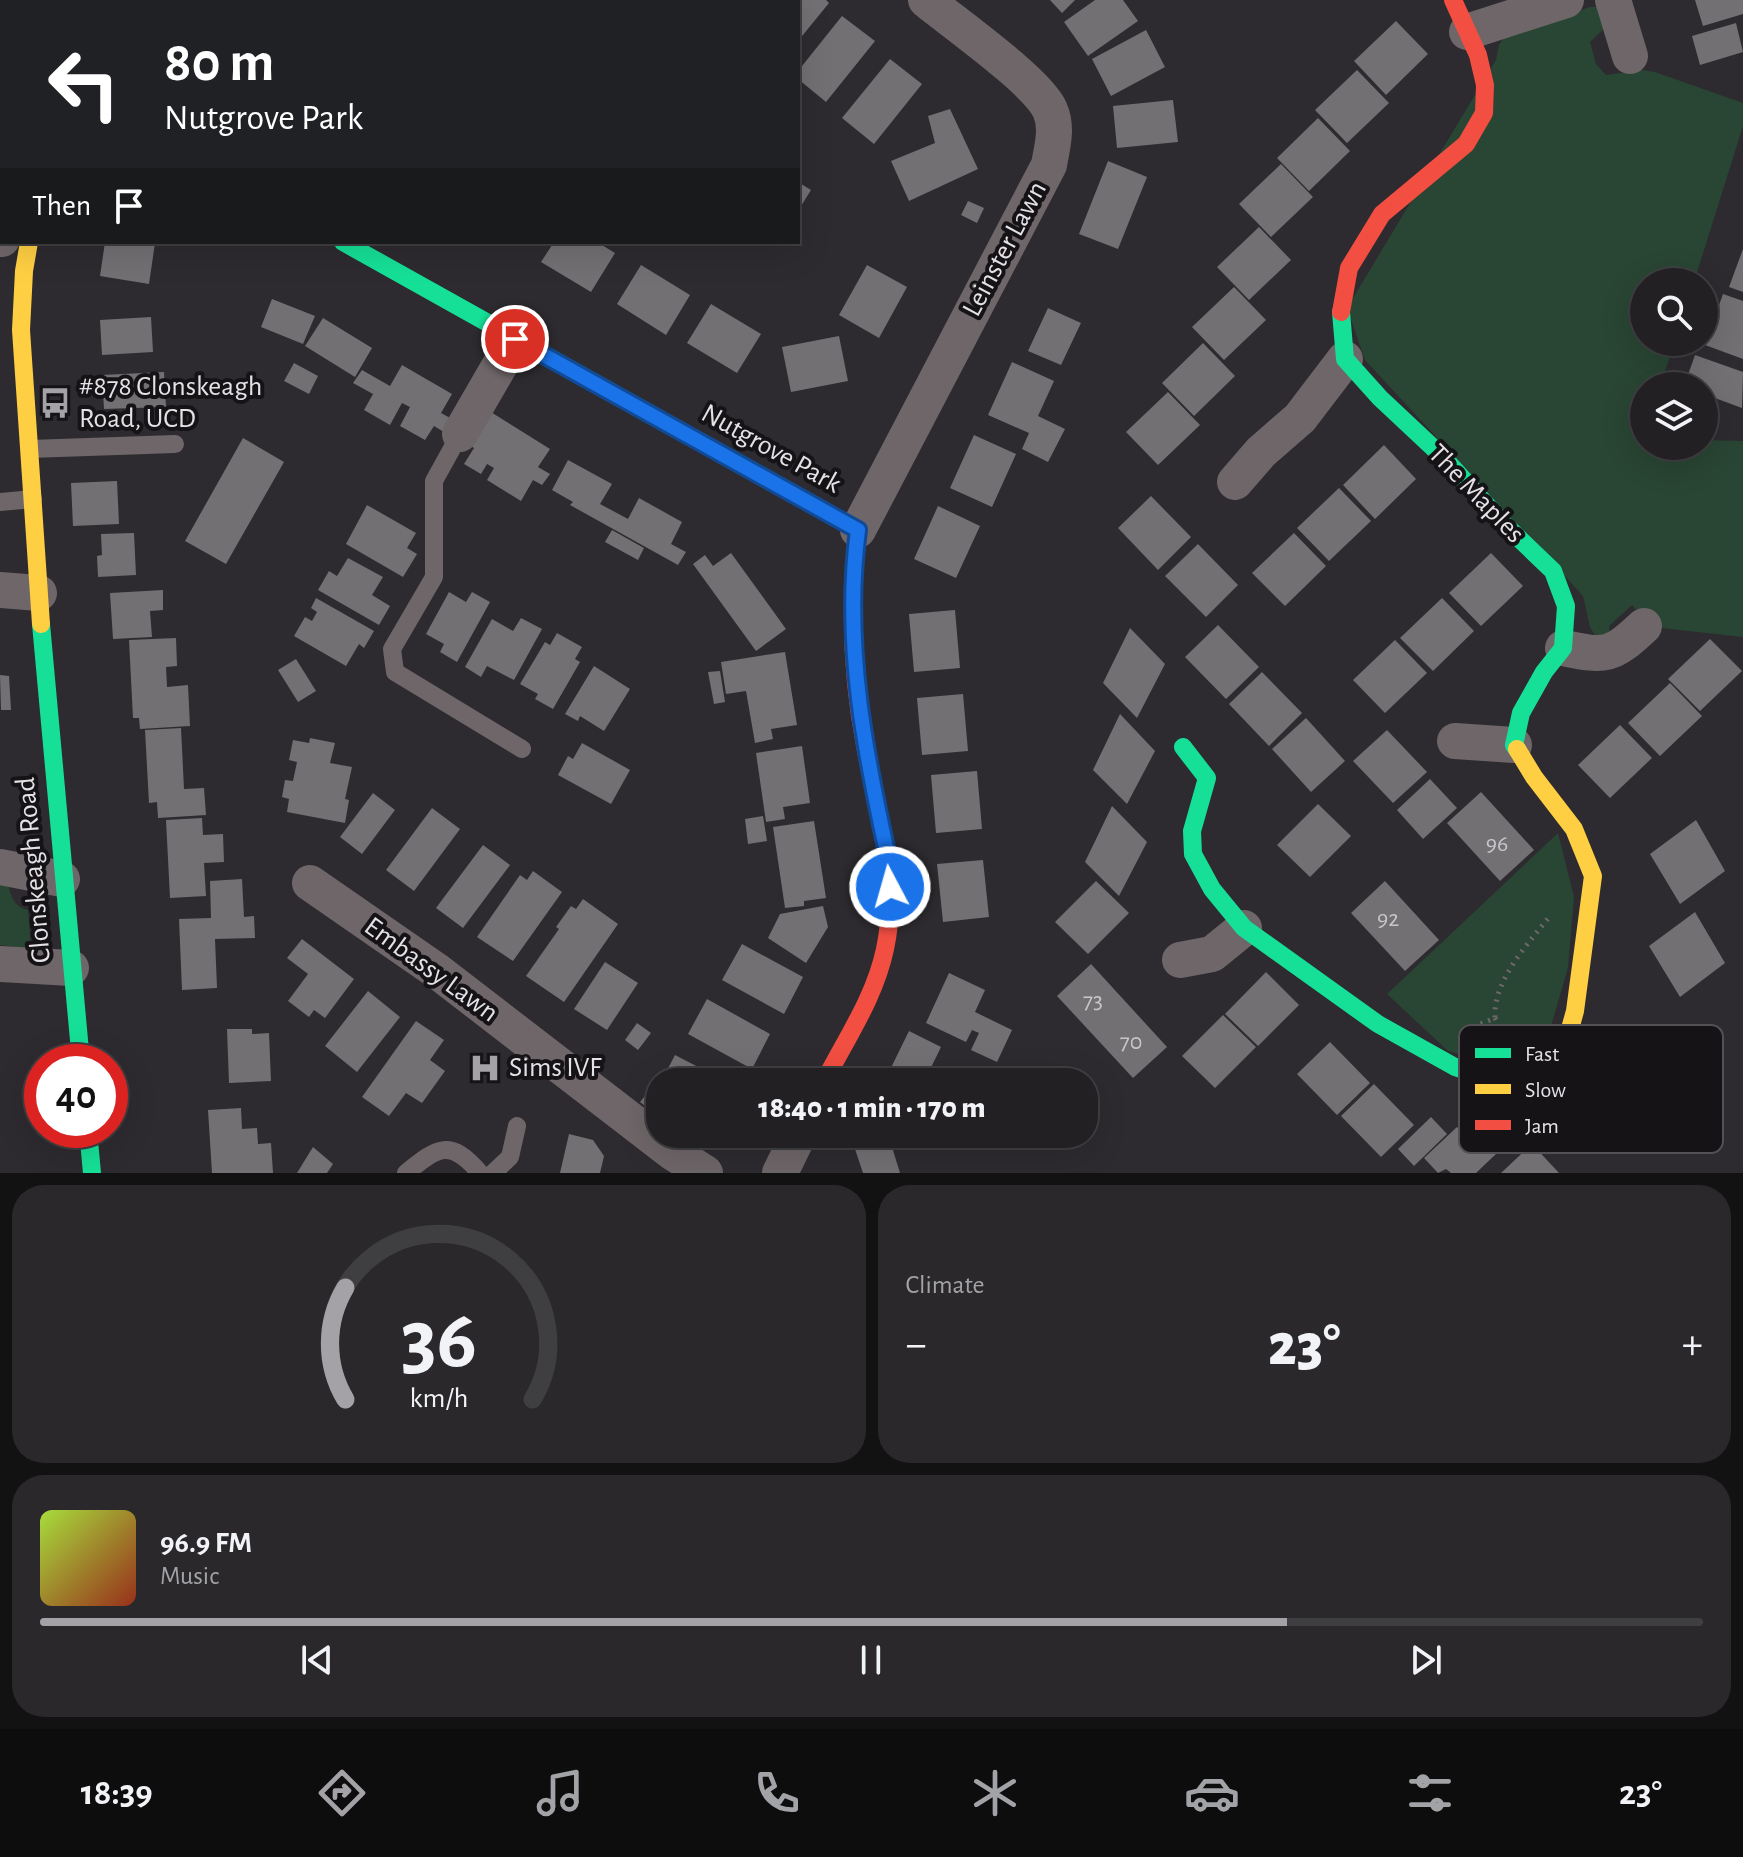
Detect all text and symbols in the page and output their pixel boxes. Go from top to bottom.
icon: left [32,32,136,136]
text: 80 m [164,35,274,91]
text: Nutgrove Park [164,100,363,136]
street label: Leinster Lawn [958,177,1052,321]
icon: arrive [107,184,151,228]
text: Then [32,191,91,221]
map controls [1630,268,1718,460]
button: search [1630,268,1718,356]
pin [481,305,549,373]
icon: arrive [493,317,537,361]
button: layers [1630,372,1718,460]
place label: #878 Clonskeagh Road, UCD [79,373,262,433]
bus stop icon: #878 Clonskeagh Road, UCD [38,386,72,420]
street label: Nutgrove Park [697,399,846,499]
street label: The Maples [1423,439,1529,549]
street label: Clonskeagh Road [12,776,56,964]
house number: 96 [1486,832,1508,856]
position arrow [848,845,932,929]
house number: 92 [1377,907,1399,931]
street label: Embassy Lawn [359,912,503,1028]
house number: 73 [1083,989,1103,1013]
legend [1459,1025,1723,1153]
house number: 70 [1120,1030,1142,1054]
text: Fast [1525,1043,1559,1065]
speed limit sign: 40 [24,1044,128,1148]
hospital icon: Sims IVF [468,1051,502,1085]
place label: Sims IVF [509,1054,602,1082]
text: Slow [1525,1079,1566,1101]
text: 18:40 · 1 min · 170 m [758,1093,986,1123]
text: Jam [1525,1115,1559,1137]
text: Climate [906,1272,984,1298]
text: 36 [401,1299,477,1383]
text: 23° [1268,1316,1341,1376]
text: − [906,1323,927,1367]
text: + [1682,1323,1703,1367]
text: km/h [409,1384,468,1413]
text: 96.9 FM [160,1528,252,1558]
text: Music [160,1563,219,1589]
icon: previous [295,1638,339,1682]
icon: pause [849,1638,893,1682]
icon: next [1404,1638,1448,1682]
icon: directions [314,1765,370,1821]
icon: music [532,1765,588,1821]
icon: phone [749,1765,805,1821]
icon: climate [967,1765,1023,1821]
icon: car [1184,1765,1240,1821]
icon: filters [1402,1765,1458,1821]
text: 18:39 [81,1775,153,1811]
text: 23° [1619,1775,1662,1811]

